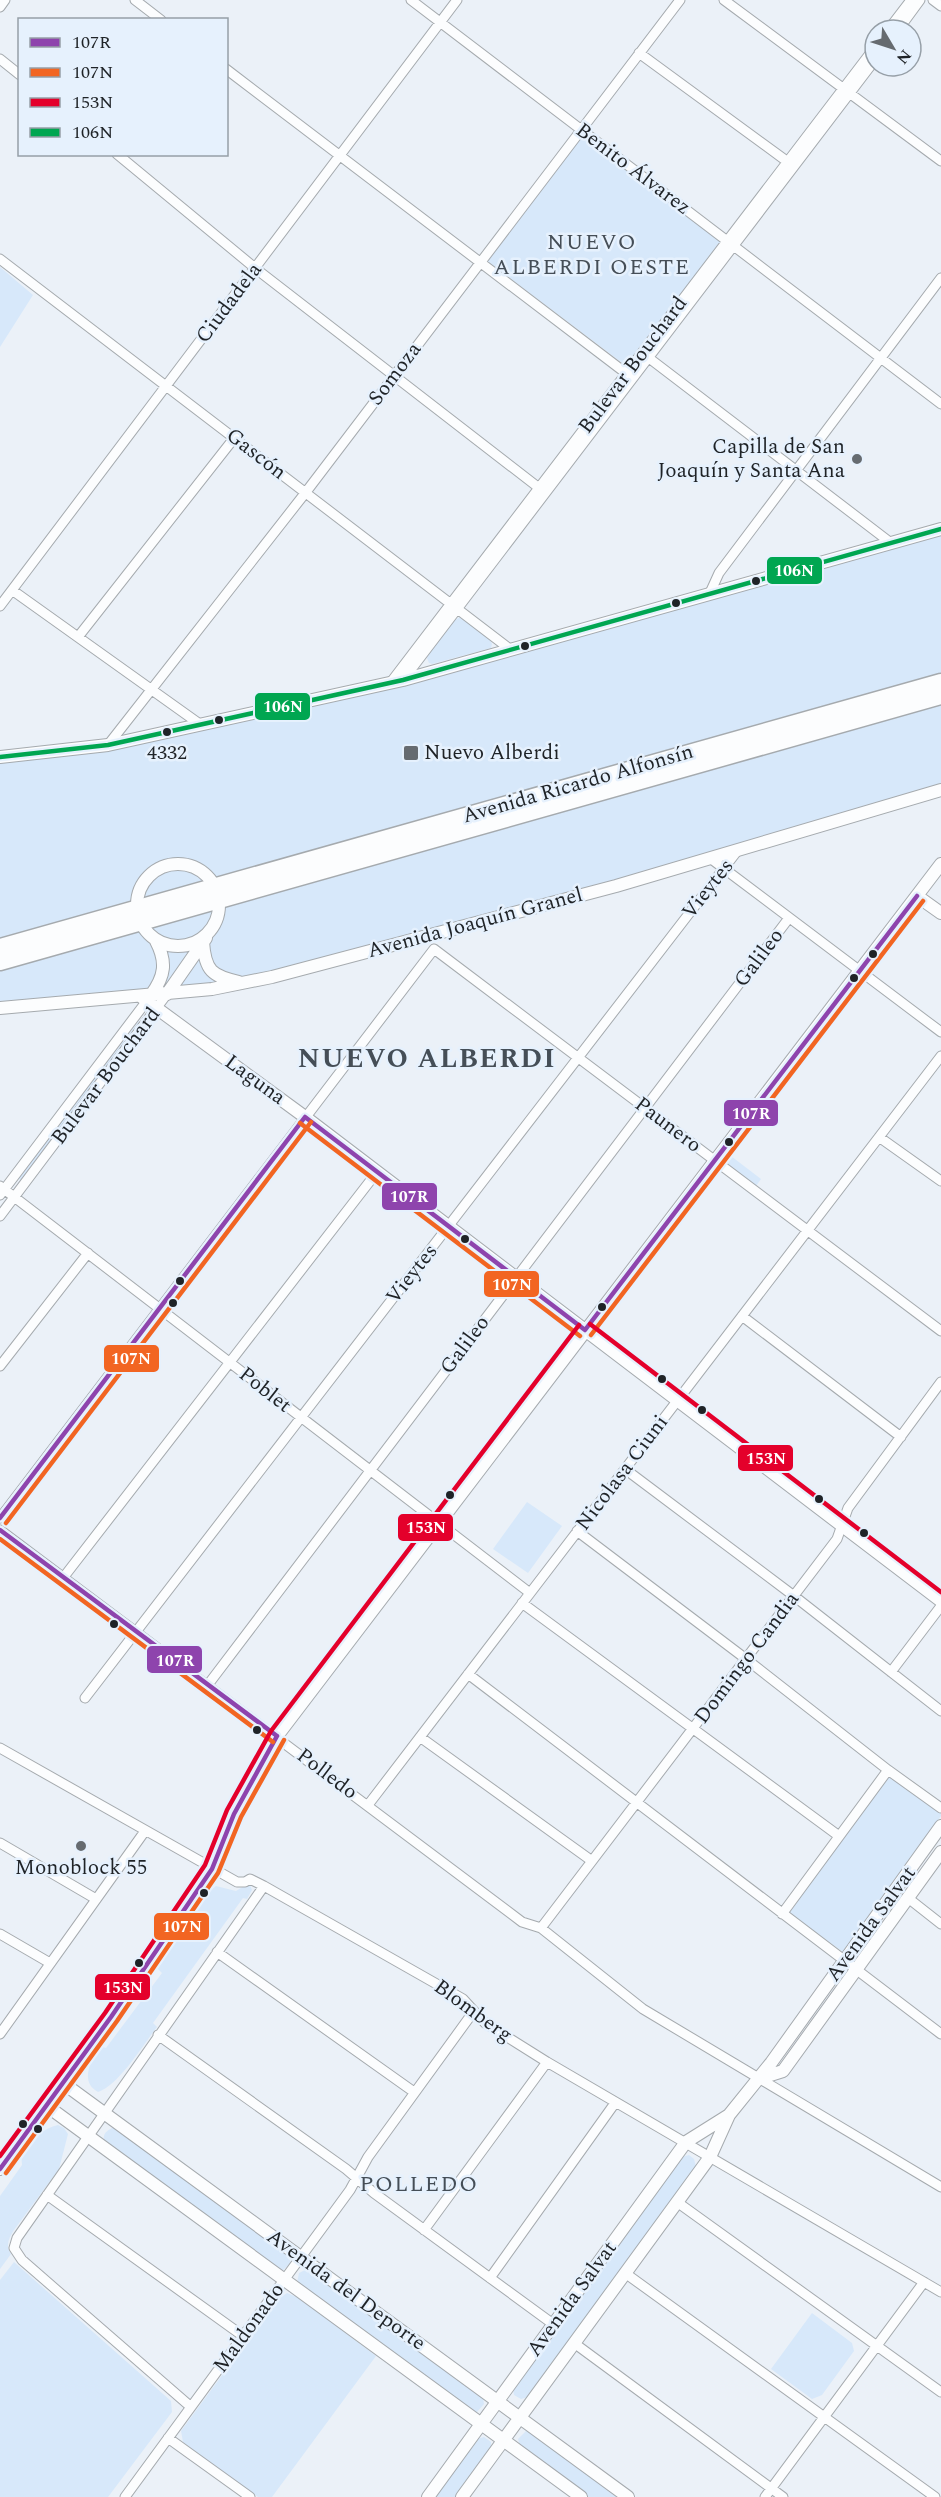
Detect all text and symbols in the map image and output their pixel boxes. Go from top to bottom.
legend [18,18,228,156]
north arrow [863,18,923,78]
text: 107R [72,29,111,56]
text: N [890,44,917,69]
text: 107N [72,59,113,86]
text: 153N [72,89,113,116]
street label: Benito Álvarez [568,115,698,223]
text: 106N [72,119,113,146]
district label: NUEVO ALBERDI OESTE [493,226,691,284]
street label: Ciudadela [188,255,270,350]
street label: Bulevar Bouchard [570,289,696,441]
street label: Somoza [360,335,430,413]
street label: Gascón [219,420,293,488]
place label: Capilla de San Joaquín y Santa Ana [657,431,846,487]
marker: Capilla de San Joaquín y Santa Ana [850,452,864,466]
line badge: 106N [766,556,823,585]
text: 106N [774,559,814,583]
unlabelled marker [750,575,762,587]
unlabelled marker [670,597,682,609]
unlabelled marker [519,640,531,652]
line badge: 106N [254,692,311,721]
text: 106N [263,695,303,719]
unlabelled marker [213,714,225,726]
marker: 4332 [161,726,173,738]
street label: Avenida Ricardo Alfonsín [459,736,697,832]
place label: Nuevo Alberdi [424,737,560,769]
place label: 4332 [147,738,187,768]
marker: Nuevo Alberdi [402,744,420,762]
street label: Vieytes [674,852,742,926]
street label: Avenida Joaquín Granel [364,879,586,967]
street label: Galileo [726,922,792,994]
unlabelled marker [867,948,879,960]
unlabelled marker [848,972,860,984]
street label: Bulevar Bouchard [43,1000,169,1152]
district label: NUEVO ALBERDI [298,1038,556,1080]
street label: Laguna [218,1047,293,1114]
street label: Paunero [628,1089,708,1161]
line badge: 107R [723,1099,779,1127]
text: 107R [732,1102,771,1126]
unlabelled marker [723,1136,735,1148]
line badge: 107R [381,1182,438,1211]
text: 107R [390,1185,429,1209]
unlabelled marker [459,1233,471,1245]
street label: Vieytes [378,1237,446,1311]
line badge: 107N [483,1270,540,1298]
text: 107N [492,1273,532,1297]
unlabelled marker [174,1275,186,1287]
unlabelled marker [167,1297,179,1309]
unlabelled marker [596,1301,608,1313]
street label: Galileo [432,1309,498,1381]
line badge: 107N [103,1344,160,1373]
text: 107N [111,1347,151,1371]
street label: Poblet [232,1359,298,1421]
unlabelled marker [656,1373,668,1385]
unlabelled marker [696,1404,708,1416]
street label: Nicolasa Ciuni [568,1408,676,1538]
line badge: 153N [737,1444,794,1472]
text: 153N [746,1447,786,1471]
unlabelled marker [444,1489,456,1501]
unlabelled marker [813,1493,825,1505]
line badge: 153N [397,1513,454,1542]
text: 153N [406,1516,446,1540]
unlabelled marker [858,1527,870,1539]
street label: Domingo Candia [687,1585,808,1731]
unlabelled marker [108,1618,120,1630]
line badge: 107R [146,1645,203,1674]
text: 107R [156,1649,195,1673]
unlabelled marker [251,1724,263,1736]
street label: Polledo [289,1740,365,1808]
marker: Monoblock 55 [74,1839,88,1853]
place label: Monoblock 55 [15,1852,147,1884]
street label: Avenida Salvat [818,1859,924,1989]
unlabelled marker [198,1887,210,1899]
line badge: 107N [153,1912,210,1941]
text: 107N [162,1915,202,1939]
unlabelled marker [133,1957,145,1969]
street label: Blomberg [427,1971,519,2051]
line badge: 153N [94,1973,151,2001]
text: 153N [103,1976,143,2000]
unlabelled marker [17,2118,29,2130]
unlabelled marker [32,2123,44,2135]
district label: POLLEDO [359,2168,479,2201]
street label: Avenida del Deporte [260,2221,432,2359]
street label: Avenida Salvat [519,2234,625,2364]
street label: Maldonado [205,2276,293,2380]

